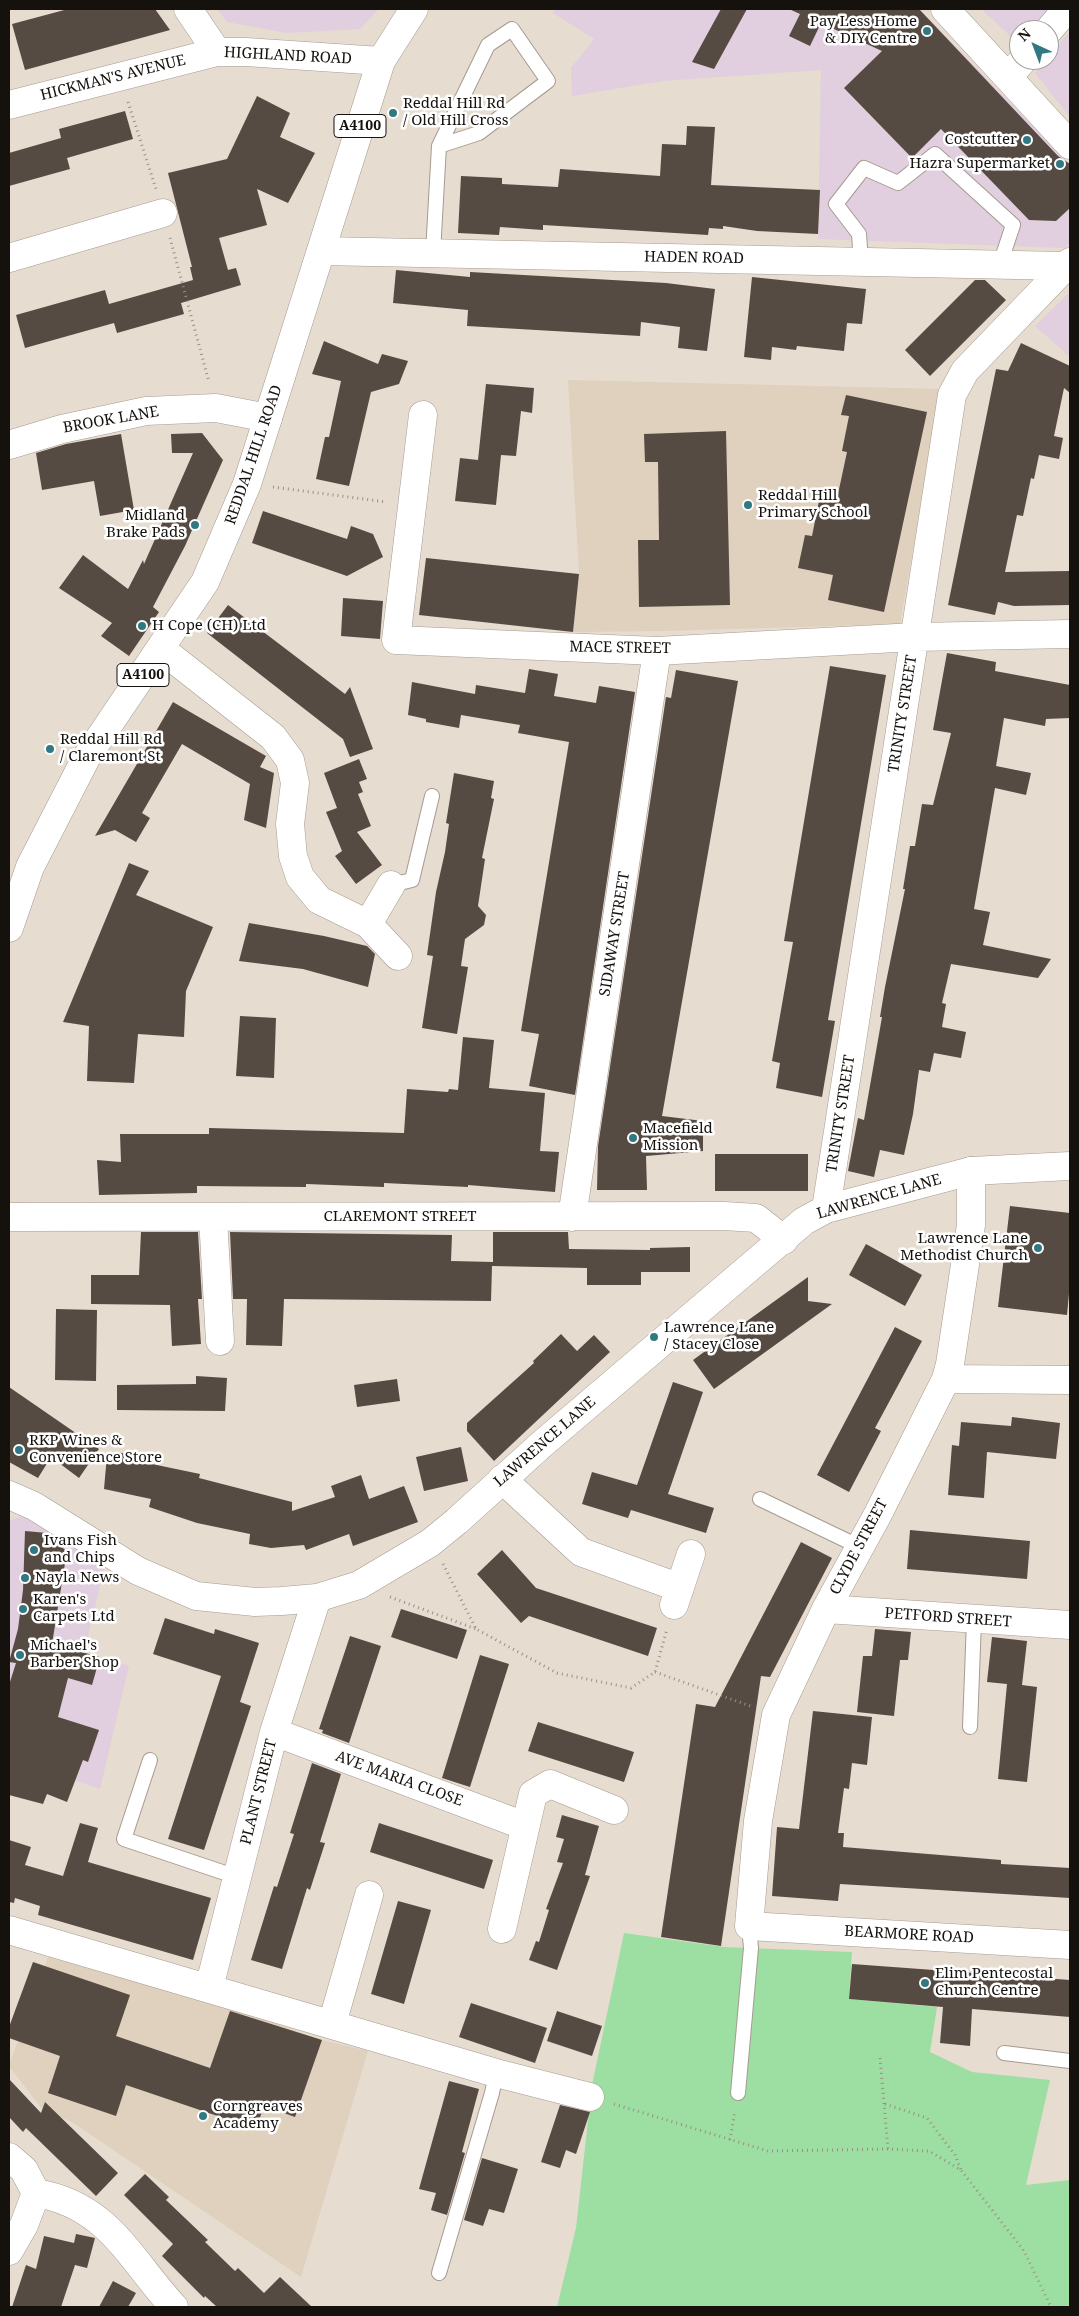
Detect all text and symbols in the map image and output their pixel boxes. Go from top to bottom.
place label: Pay Less Home & DIY Centre [810,13,917,48]
north arrow [1009,20,1059,70]
text: N [1014,24,1035,45]
marker: Pay Less Home & DIY Centre [921,25,933,37]
street label: HIGHLAND ROAD [224,44,352,68]
street label: HICKMAN'S AVENUE [39,51,187,105]
place label: Reddal Hill Rd / Old Hill Cross [403,95,508,130]
marker: Reddal Hill Rd / Old Hill Cross [387,107,399,119]
road number: A4100 [334,114,386,138]
place label: Costcutter [945,131,1017,149]
marker: Costcutter [1021,134,1033,146]
place label: Hazra Supermarket [909,155,1050,173]
marker: Hazra Supermarket [1054,158,1066,170]
street label: HADEN ROAD [644,248,744,268]
street label: REDDAL HILL ROAD [222,383,286,527]
street label: BROOK LANE [62,403,160,437]
place label: Reddal Hill Primary School [758,487,868,522]
marker: Reddal Hill Primary School [742,499,754,511]
place label: Midland Brake Pads [106,507,185,542]
marker: Midland Brake Pads [189,519,201,531]
place label: H Cope (CH) Ltd [152,617,266,635]
marker: H Cope (CH) Ltd [136,620,148,632]
street label: MACE STREET [569,638,671,658]
street label: TRINITY STREET [885,654,921,774]
road number: A4100 [117,664,169,686]
place label: Reddal Hill Rd / Claremont St [60,731,162,766]
marker: Reddal Hill Rd / Claremont St [44,743,56,755]
street label: SIDAWAY STREET [596,870,634,998]
street label: TRINITY STREET [823,1054,859,1174]
place label: Macefield Mission [643,1120,713,1155]
marker: Macefield Mission [627,1132,639,1144]
street label: LAWRENCE LANE [815,1171,943,1223]
street label: CLAREMONT STREET [324,1208,476,1226]
place label: Lawrence Lane Methodist Church [900,1230,1028,1265]
marker: Lawrence Lane Methodist Church [1032,1242,1044,1254]
place label: Lawrence Lane / Stacey Close [664,1319,774,1354]
marker: Lawrence Lane / Stacey Close [648,1331,660,1343]
street label: LAWRENCE LANE [491,1393,599,1491]
place label: RKP Wines & Convenience Store [29,1432,162,1467]
marker: RKP Wines & Convenience Store [13,1444,25,1456]
street label: CLYDE STREET [826,1496,892,1598]
place label: Ivans Fish and Chips [44,1532,117,1567]
marker: Ivans Fish and Chips [28,1544,40,1556]
place label: Nayla News [35,1569,119,1587]
marker: Nayla News [19,1572,31,1584]
place label: Karen's Carpets Ltd [33,1591,115,1626]
marker: Karen's Carpets Ltd [17,1603,29,1615]
street label: PETFORD STREET [884,1605,1012,1631]
place label: Michael's Barber Shop [30,1637,119,1672]
marker: Michael's Barber Shop [14,1649,26,1661]
street label: PLANT STREET [237,1737,281,1847]
street label: AVE MARIA CLOSE [333,1748,465,1810]
street label: BEARMORE ROAD [844,1923,974,1947]
place label: Elim Pentecostal Church Centre [935,1965,1053,2000]
marker: Elim Pentecostal Church Centre [919,1977,931,1989]
place label: Corngreaves Academy [213,2098,303,2133]
marker: Corngreaves Academy [197,2110,209,2122]

